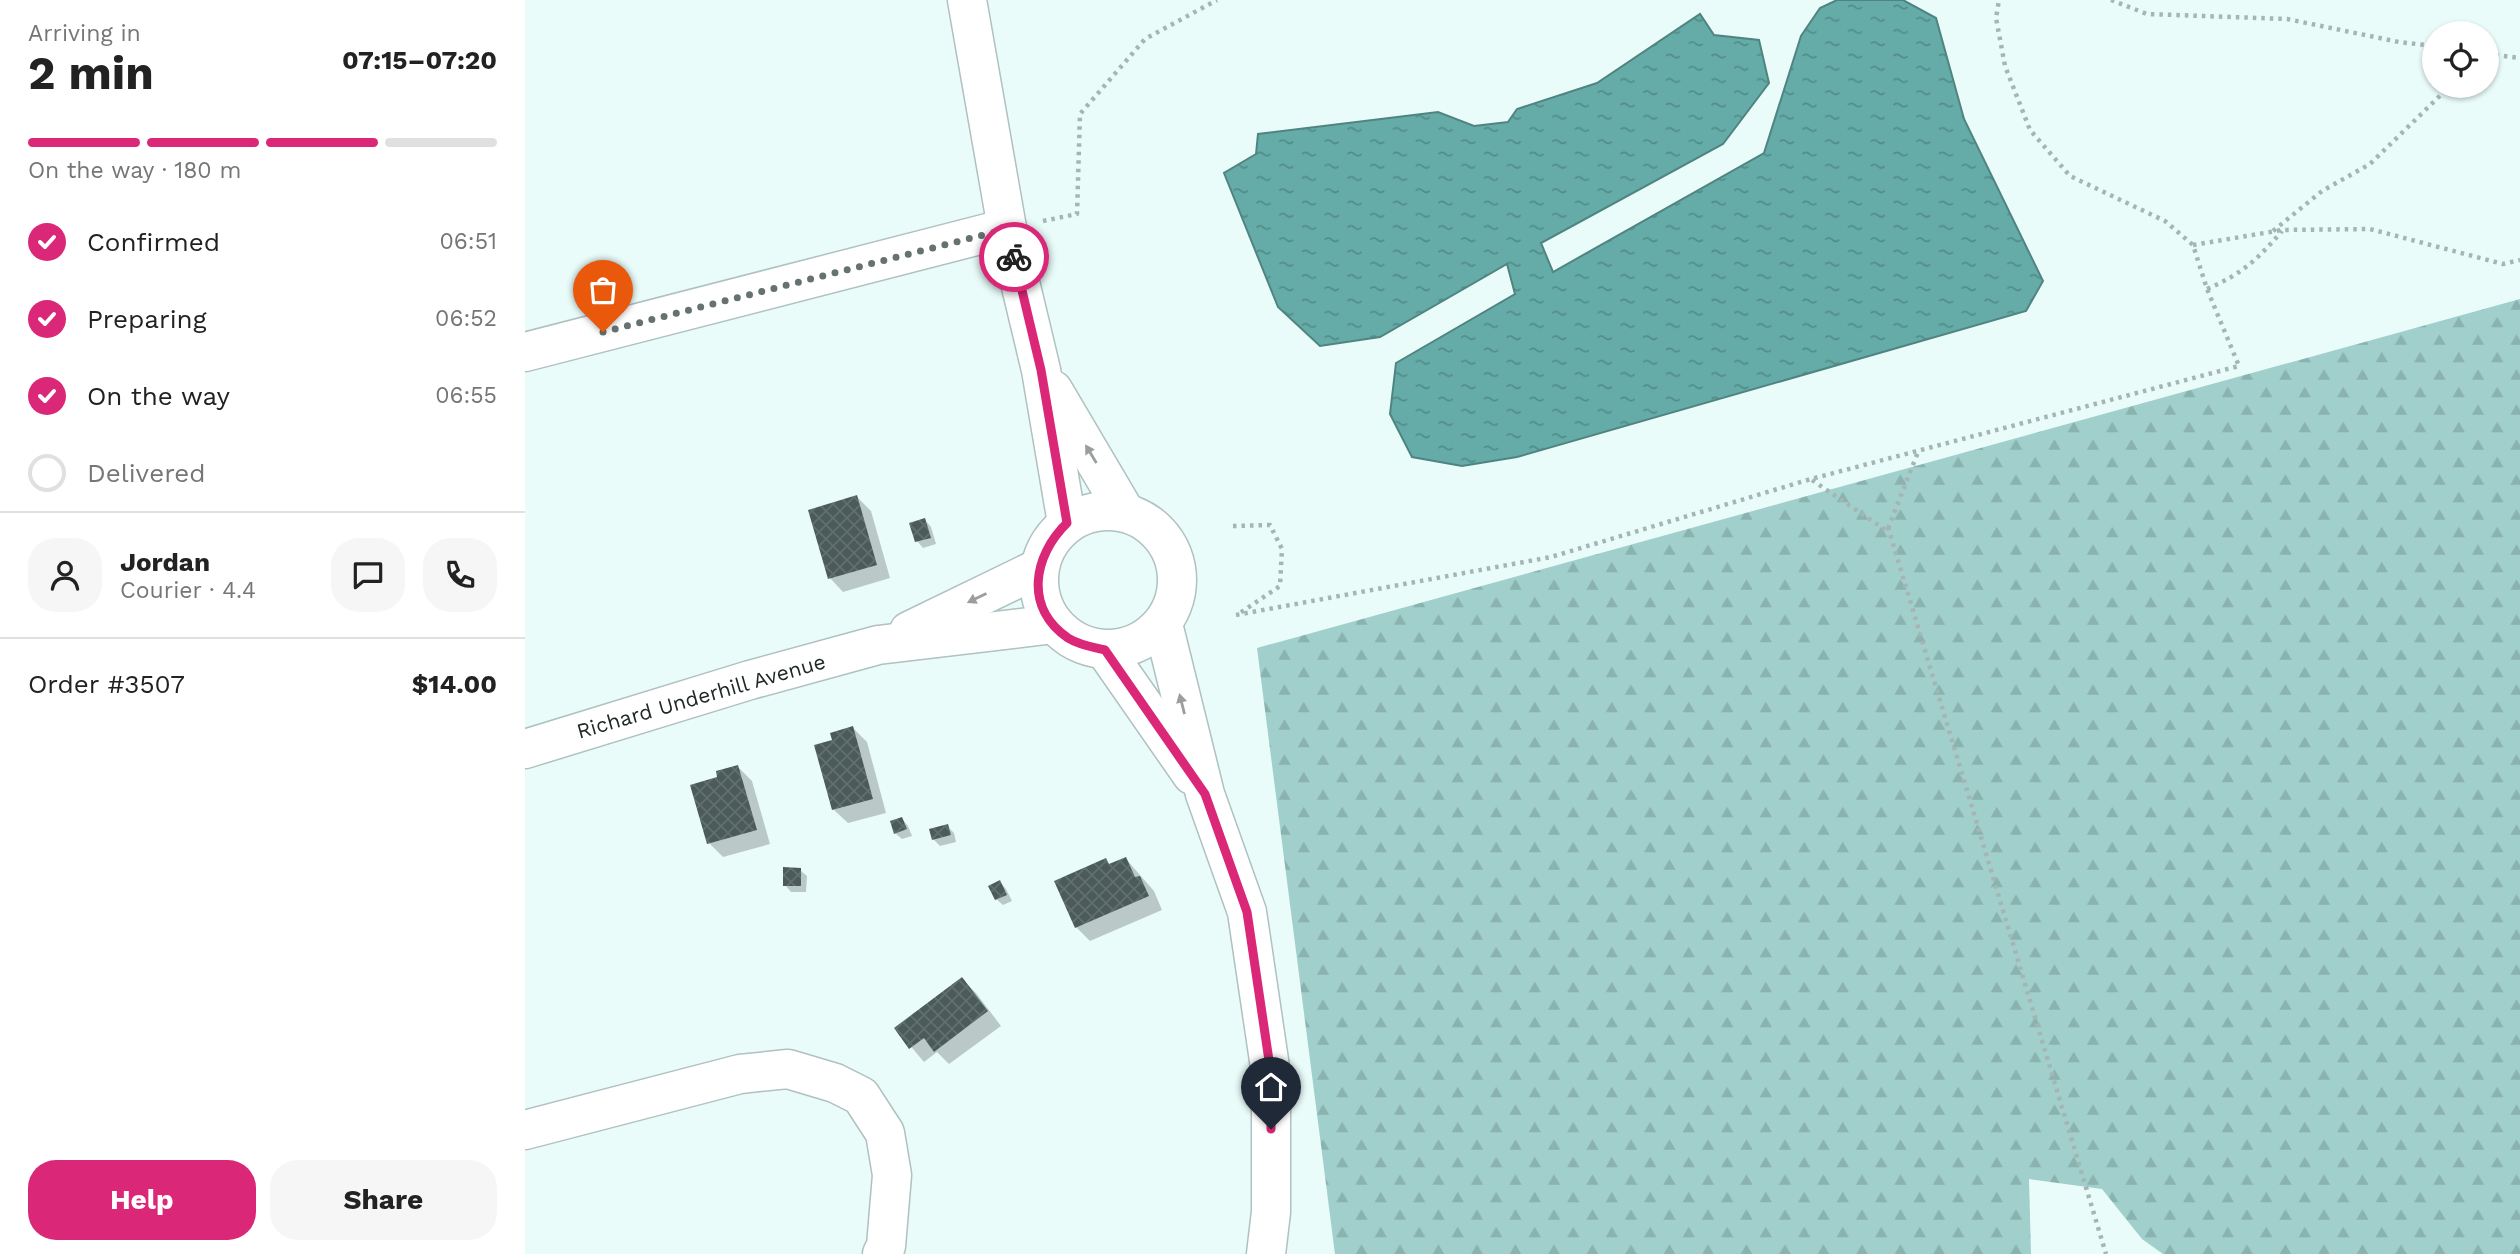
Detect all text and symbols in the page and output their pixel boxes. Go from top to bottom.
text: Arriving in [28,20,141,47]
map controls [2422,21,2499,98]
button: locate [2422,21,2499,98]
text: 07:15–07:20 [342,45,497,75]
text: 2 min [28,46,154,100]
text: On the way · 180 m [28,157,241,184]
courier [979,222,1049,292]
icon: check [28,223,66,261]
text: Confirmed [87,227,220,257]
text: 06:51 [440,228,497,255]
icon: bike [995,238,1033,276]
pin [573,260,633,332]
icon: bag [584,271,622,309]
icon: check [28,300,66,338]
text: Preparing [87,304,207,334]
text: 06:52 [435,305,497,332]
icon: check [28,377,66,415]
text: On the way [87,381,230,411]
text: 06:55 [435,382,497,409]
one-way arrow [1084,444,1097,463]
text: Delivered [87,458,206,488]
button: person [28,538,102,612]
button: chat [331,538,405,612]
button: phone [423,538,497,612]
text: Jordan [120,547,210,577]
text: Courier · 4.4 [120,577,256,604]
one-way arrow [967,592,987,604]
street label: Richard Underhill Avenue [574,648,828,744]
text: Order #3507 [28,669,185,699]
text: $14.00 [412,669,497,699]
one-way arrow [1176,692,1187,714]
pin [1241,1057,1301,1129]
icon: home [1252,1068,1290,1106]
button: Help [28,1160,256,1240]
button: Share [270,1160,497,1240]

